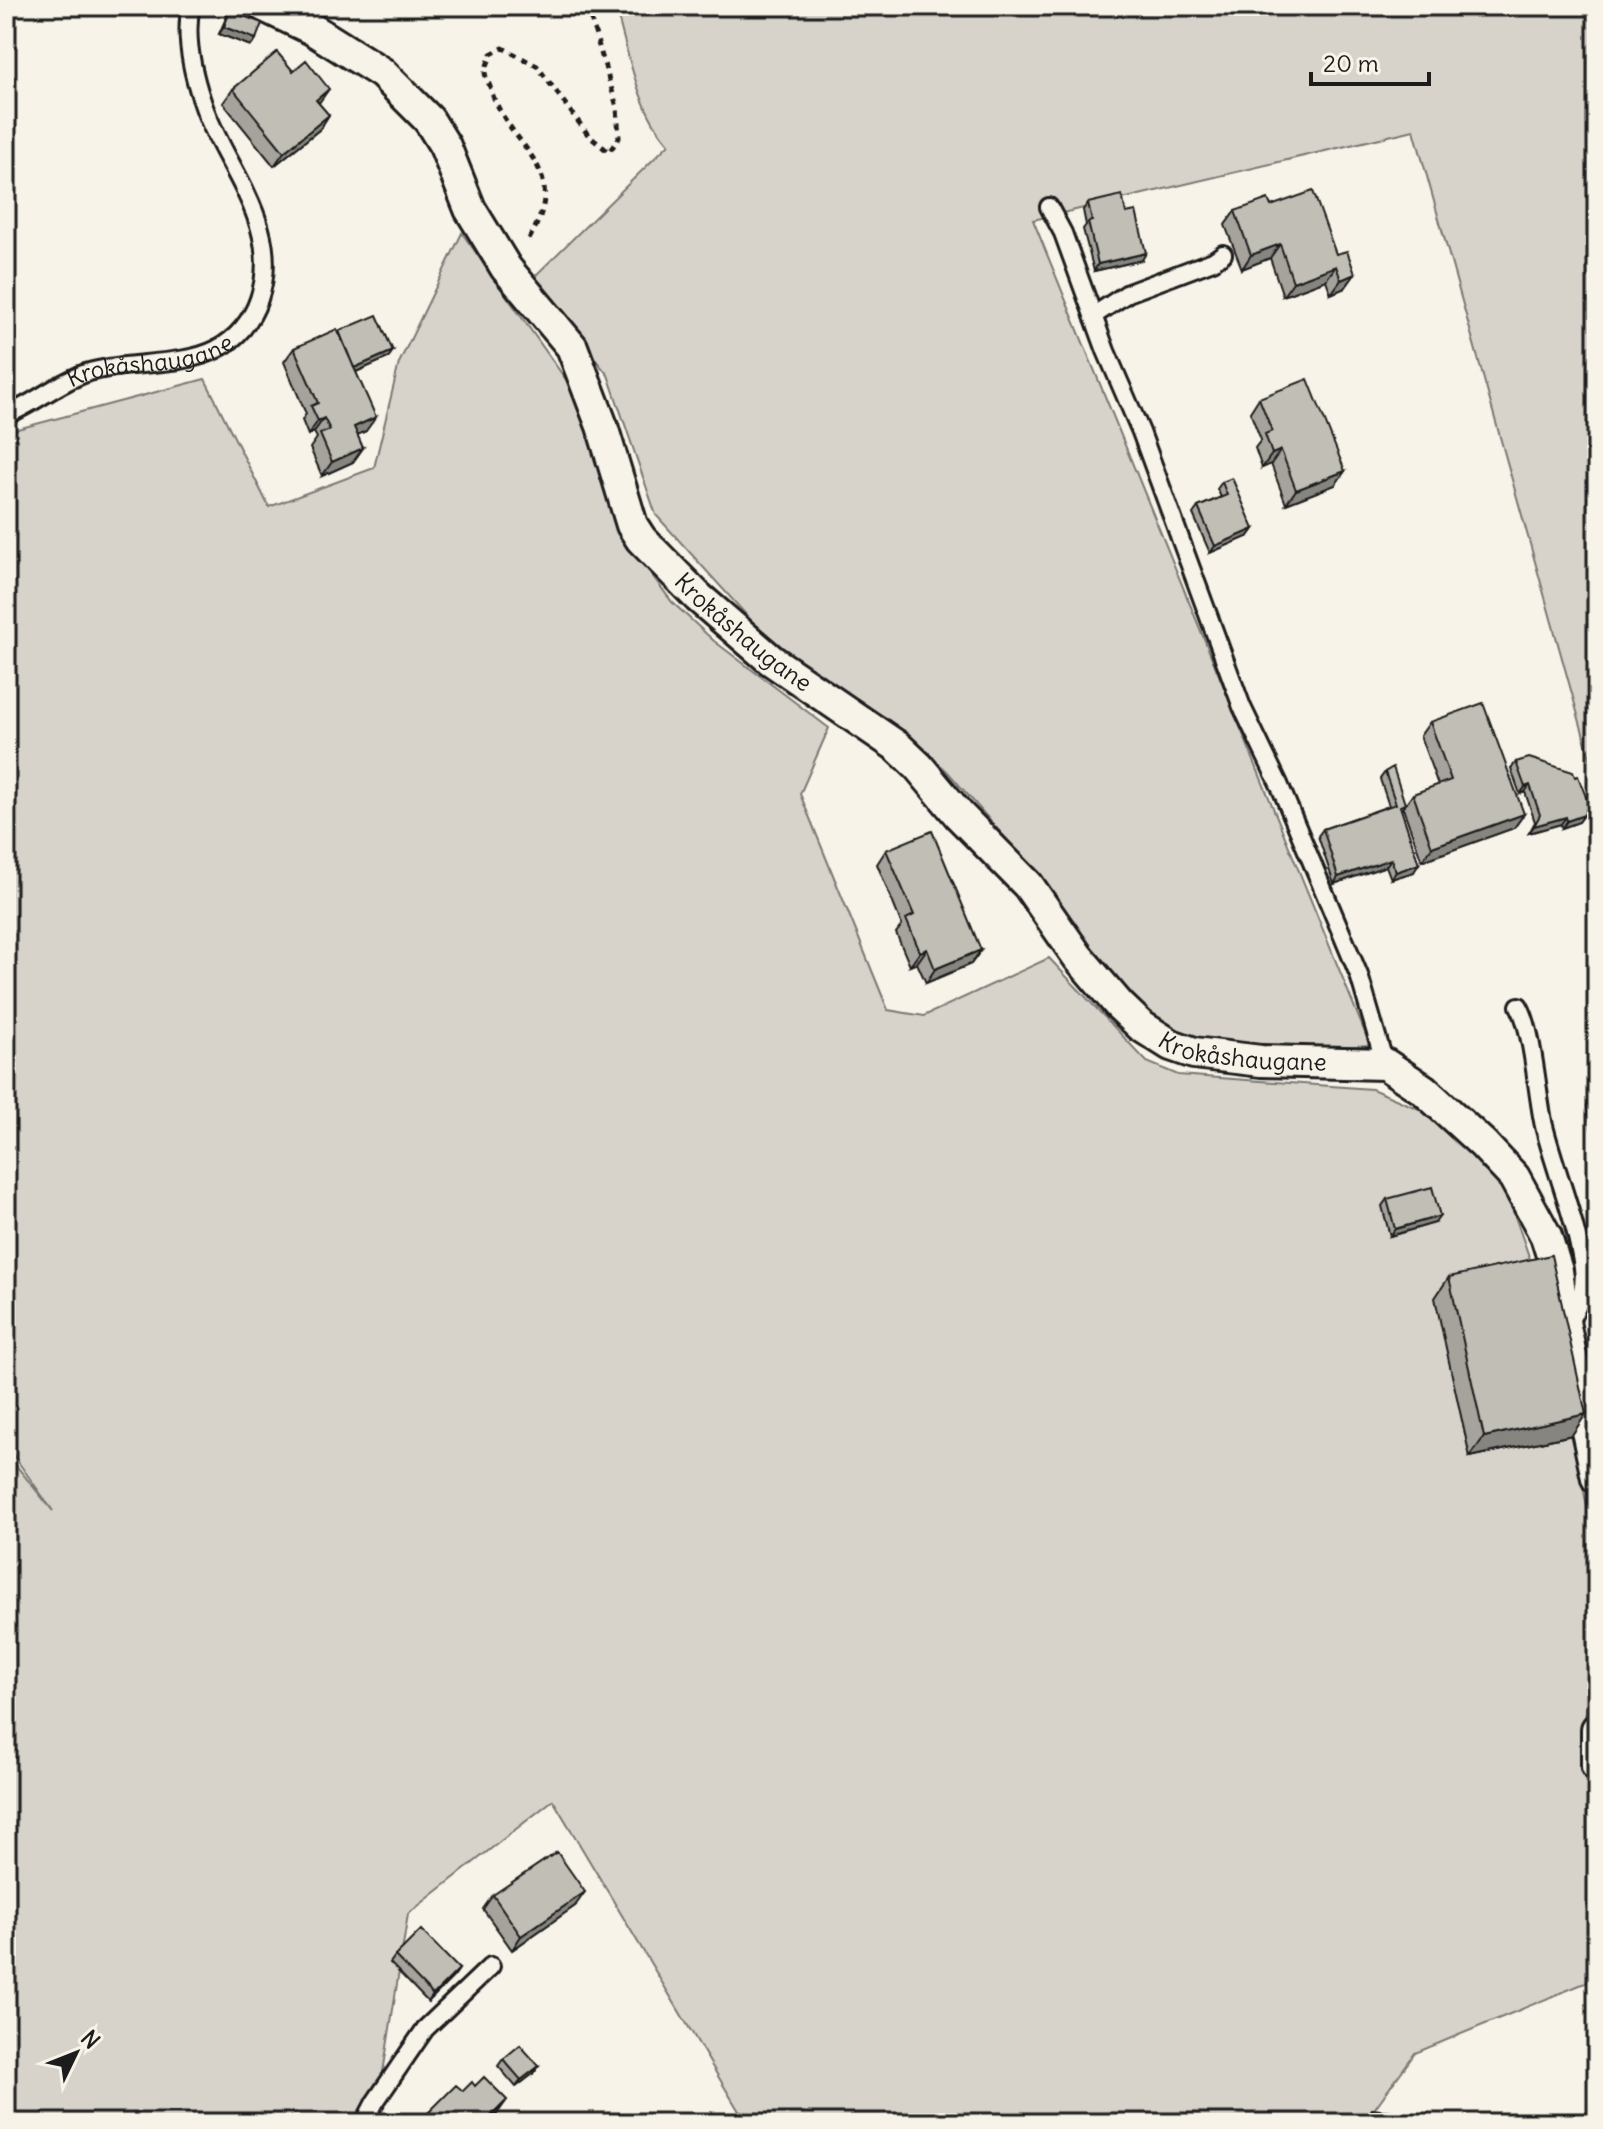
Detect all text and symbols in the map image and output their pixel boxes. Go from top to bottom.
scale bar [1311,36,1429,86]
text: 20 m [1323,48,1379,78]
street label: Krokåshaugane [61,327,239,393]
street label: Krokåshaugane [669,566,818,697]
street label: Krokåshaugane [1153,1025,1327,1077]
north arrow [36,2013,116,2093]
text: N [75,2024,106,2054]

